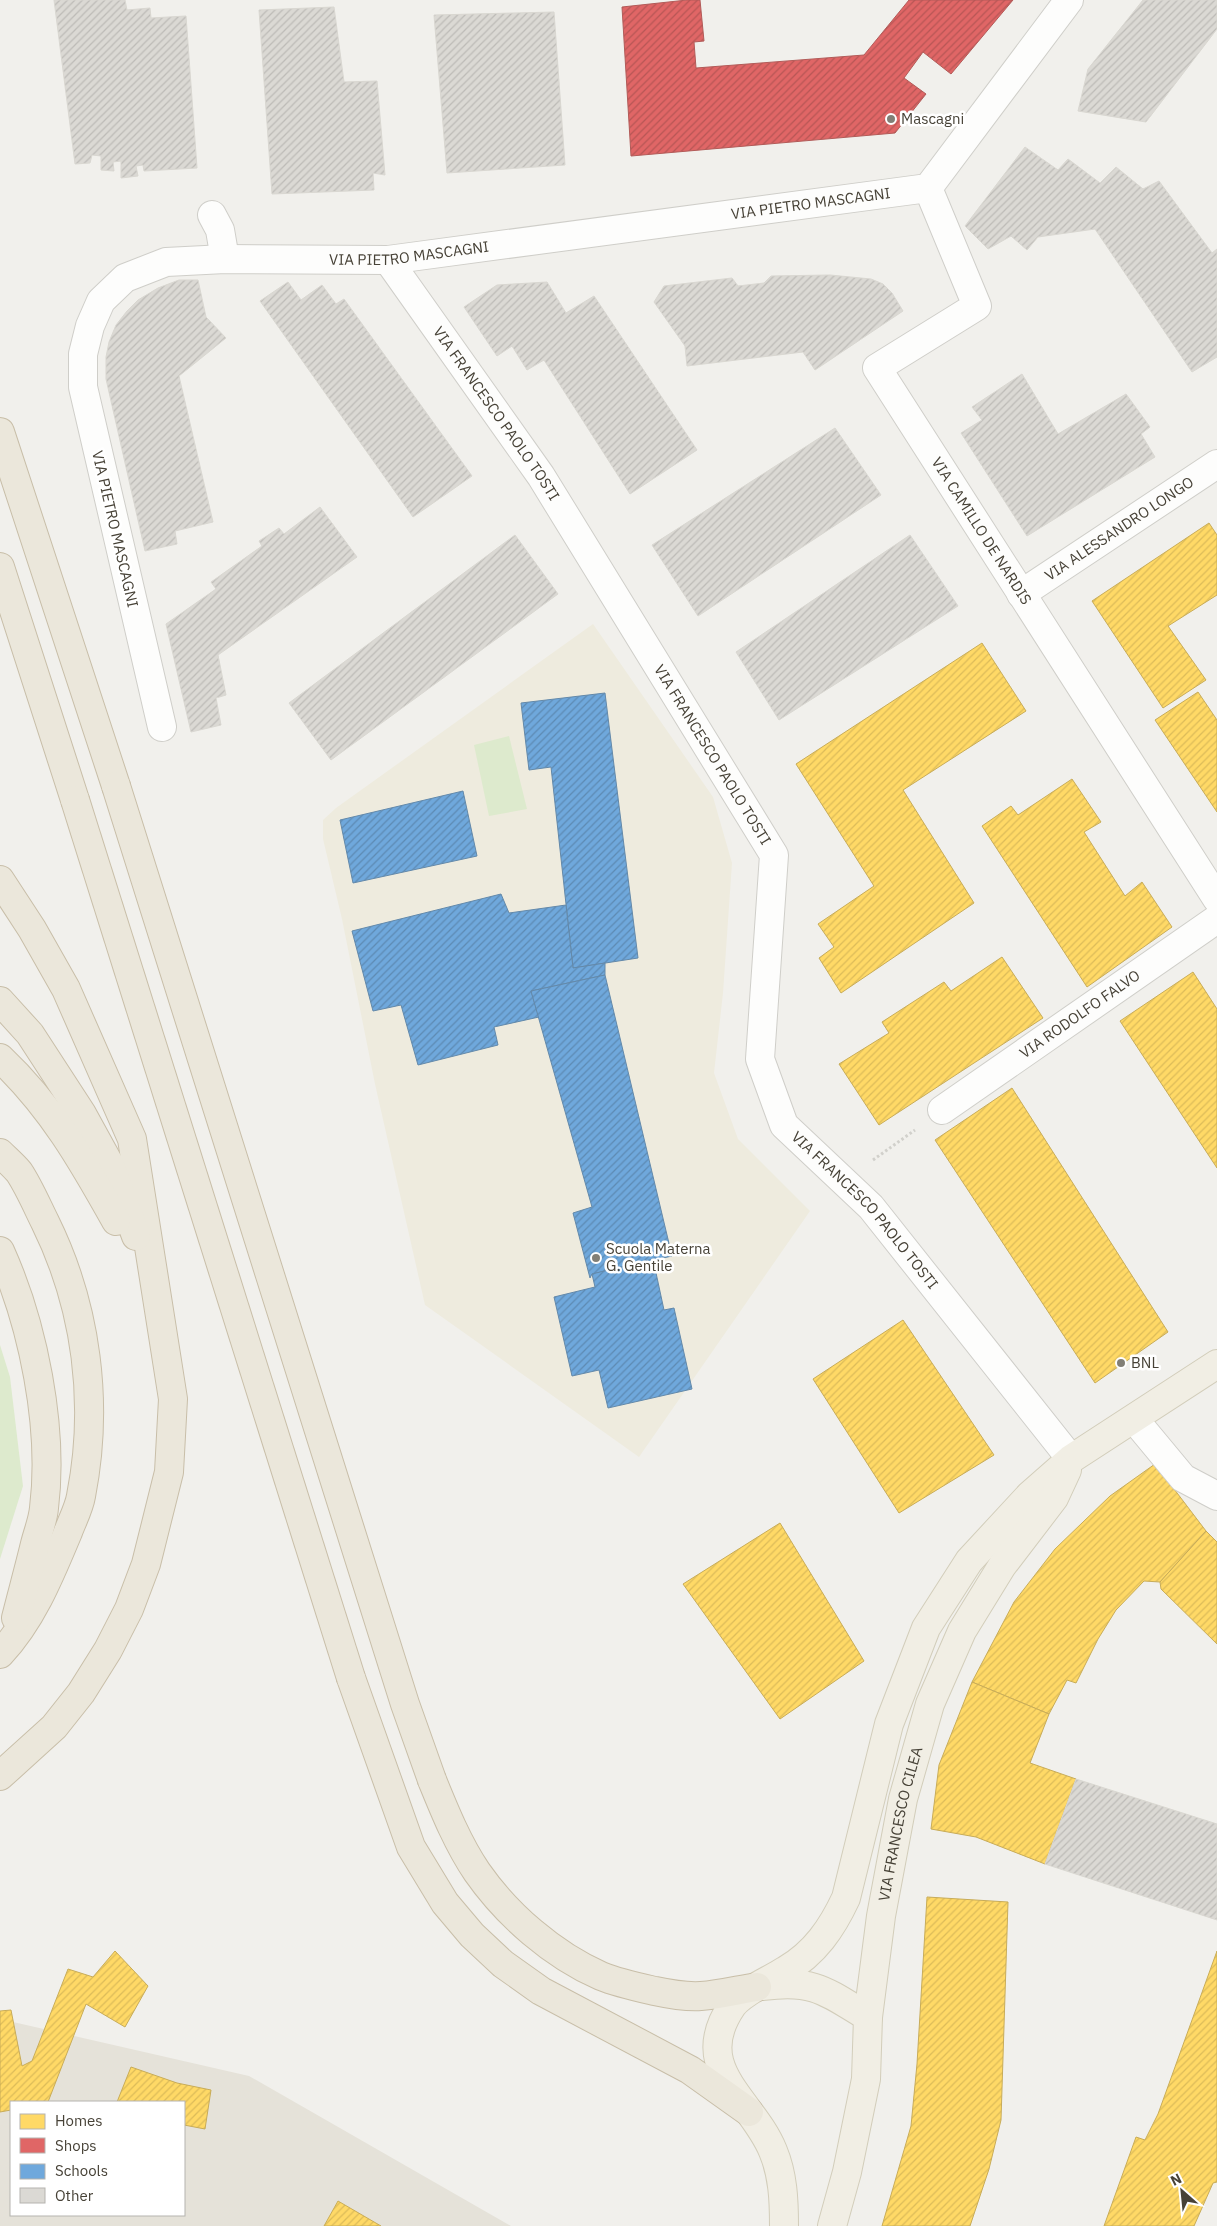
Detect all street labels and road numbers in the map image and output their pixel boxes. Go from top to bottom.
street label: VIA PIETRO MASCAGNI [730,183,892,223]
street label: VIA PIETRO MASCAGNI [329,237,490,269]
street label: VIA FRANCESCO PAOLO TOSTI [429,323,564,504]
street label: VIA PIETRO MASCAGNI [88,449,143,609]
street label: VIA CAMILLO DE NARDIS [928,454,1036,608]
street label: VIA ALESSANDRO LONGO [1041,472,1197,585]
street label: VIA FRANCESCO PAOLO TOSTI [650,661,775,848]
street label: VIA RODOLFO FALVO [1016,965,1144,1062]
street label: VIA FRANCESCO PAOLO TOSTI [788,1127,942,1293]
street label: VIA FRANCESCO CILEA [874,1744,927,1903]

